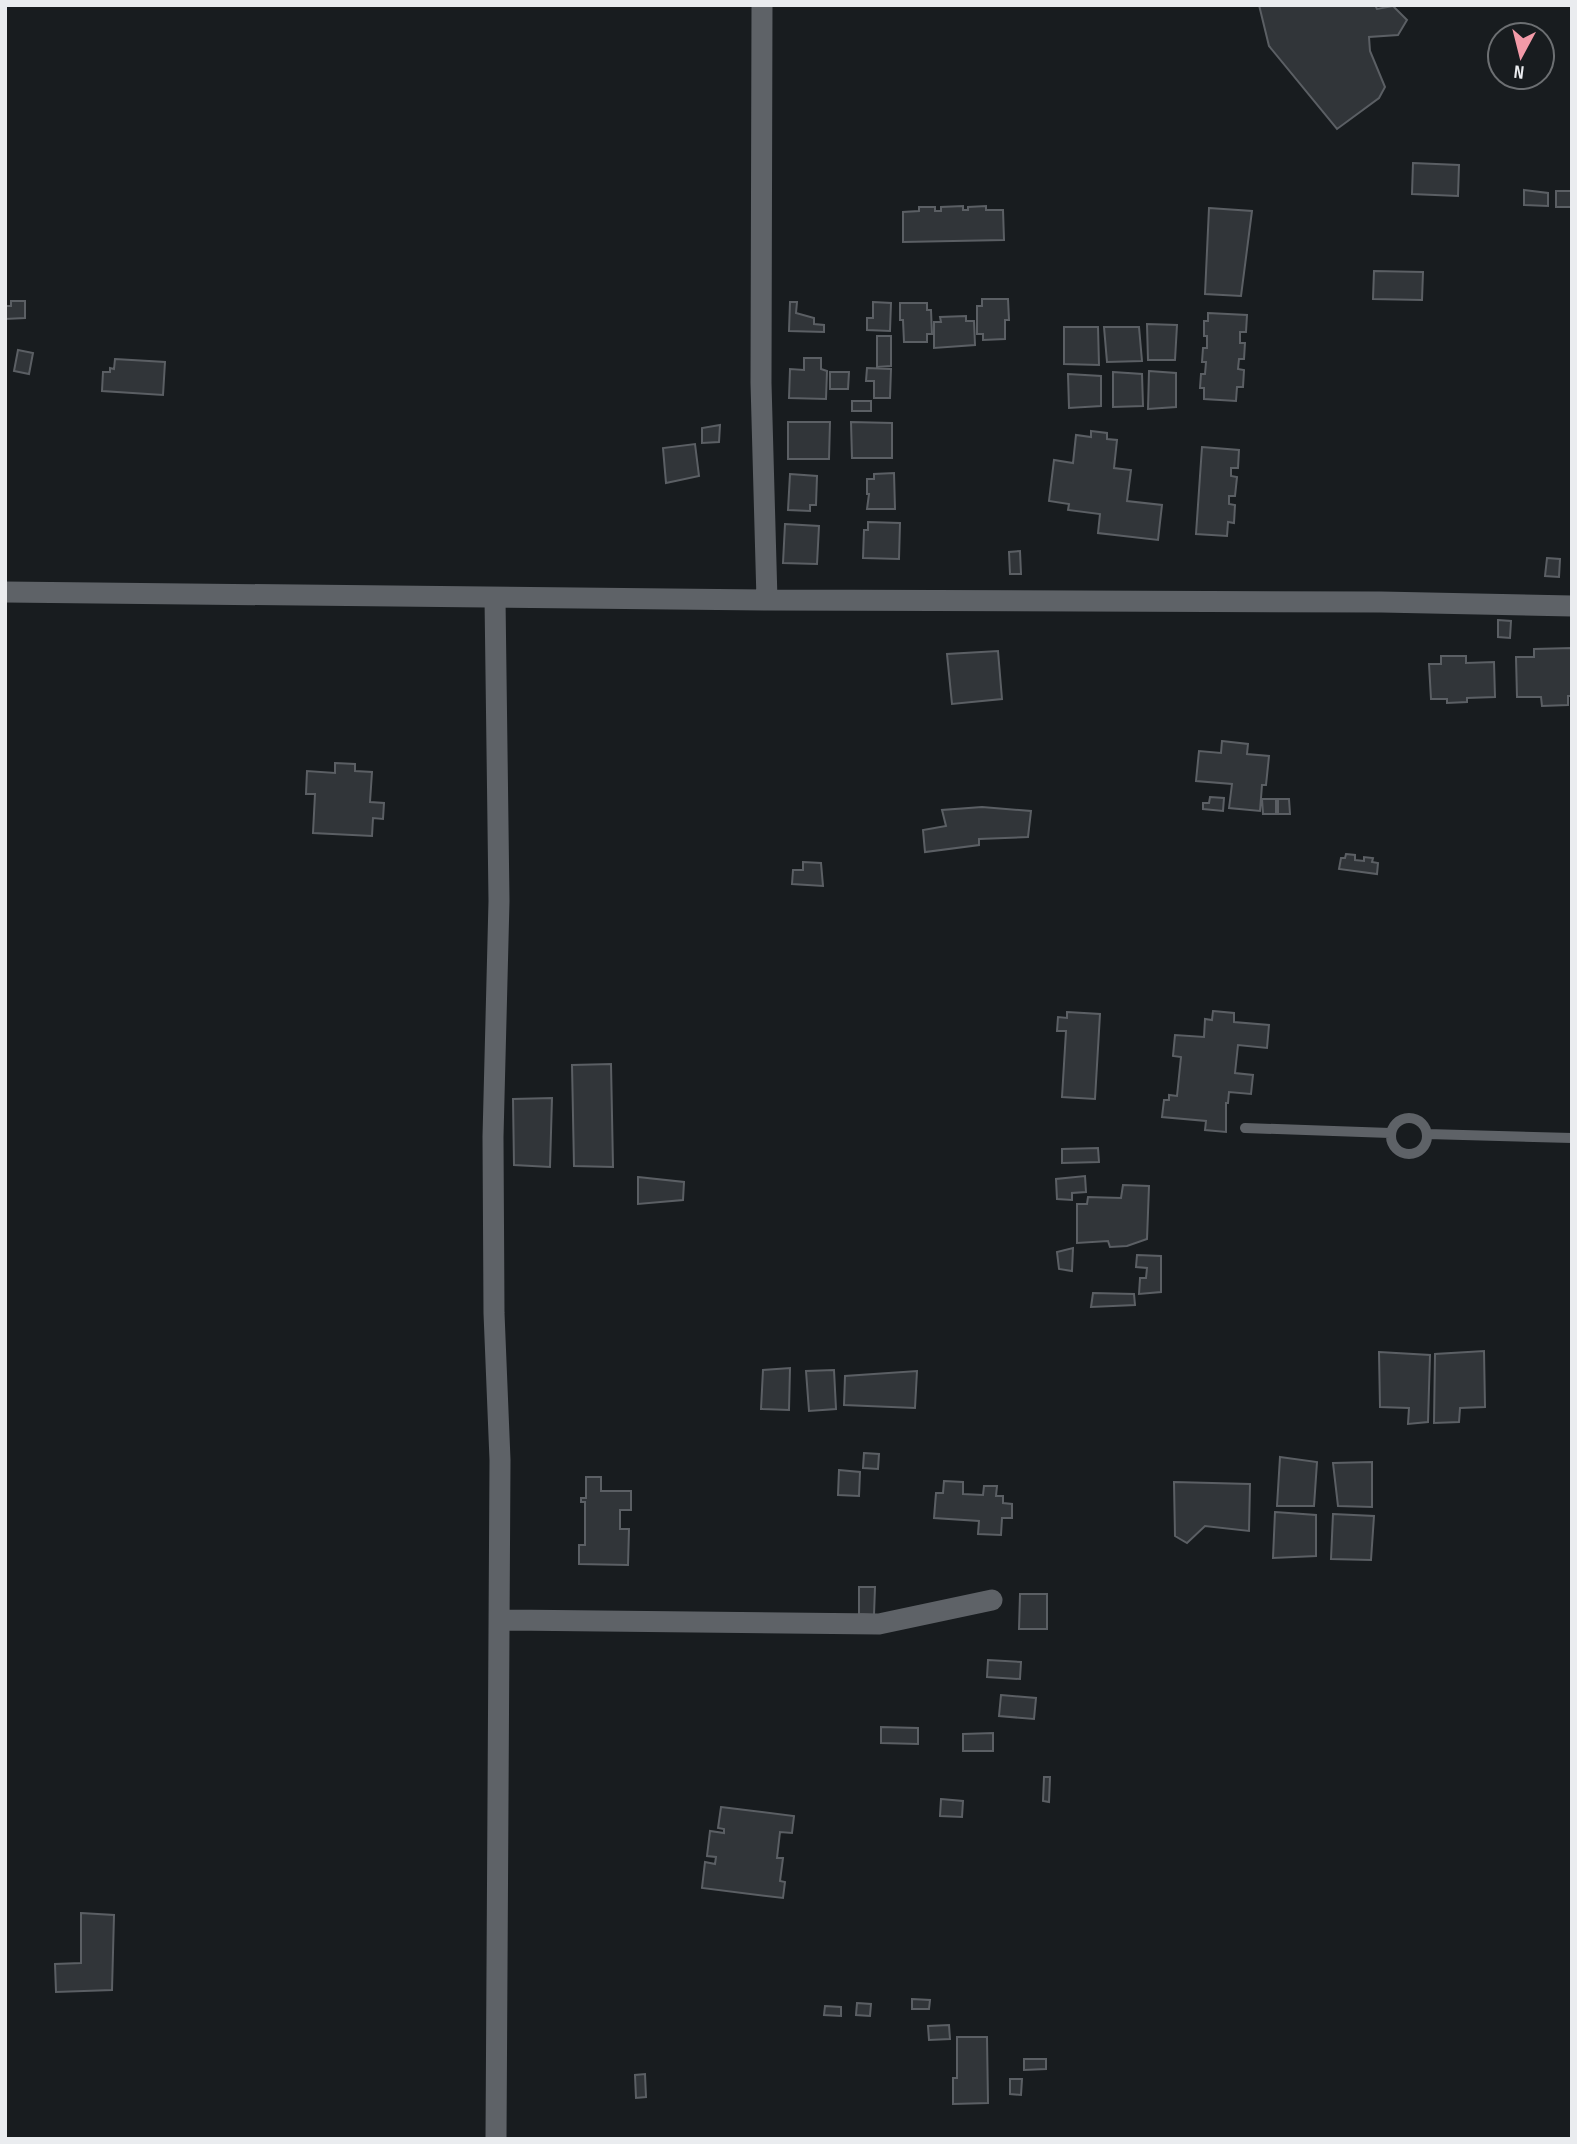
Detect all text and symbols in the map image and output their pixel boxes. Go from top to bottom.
north arrow [1486,21,1556,91]
text: N [1513,59,1526,83]

